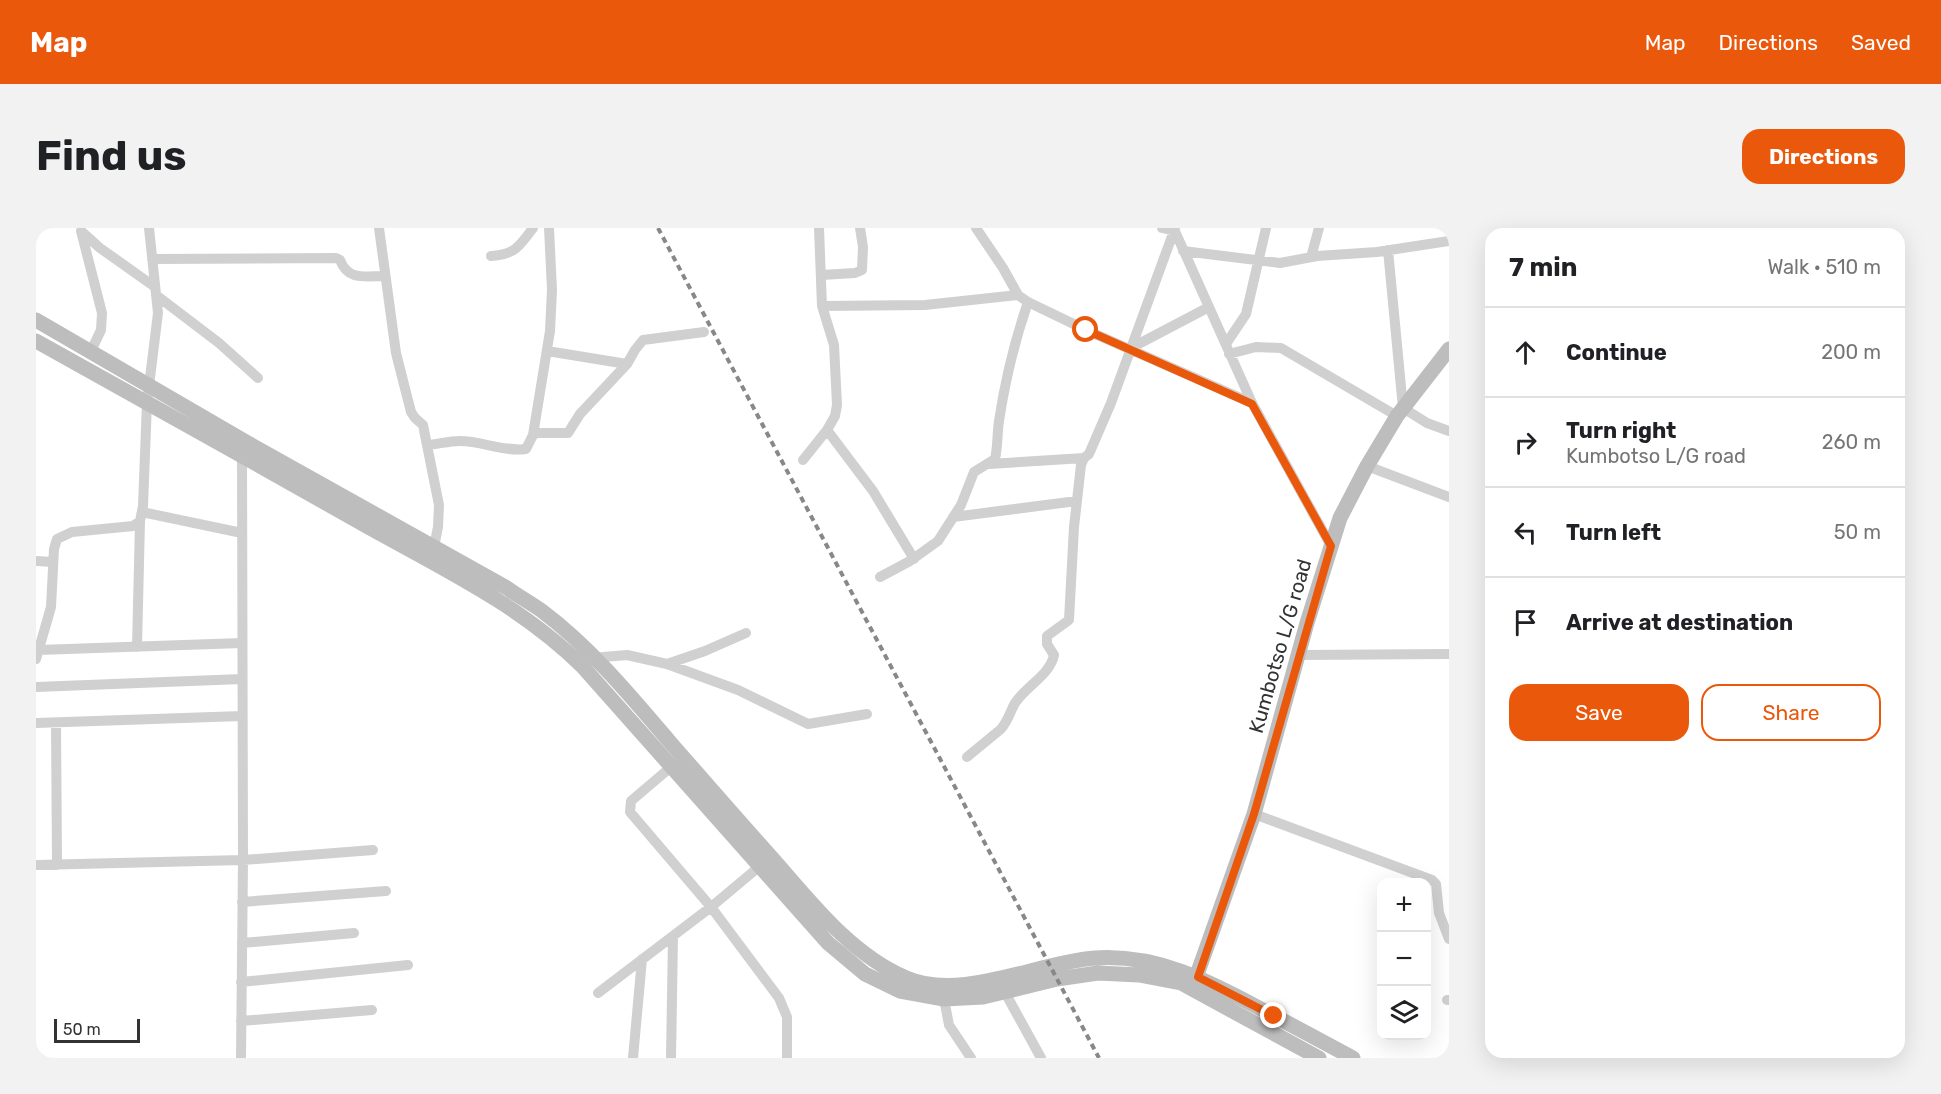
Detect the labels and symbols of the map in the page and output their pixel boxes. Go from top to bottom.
route start [1072,316,1098,342]
street label: Kumbotso L/G road [1244,556,1316,736]
route end [1260,1002,1286,1028]
scale bar [54,1016,140,1044]

